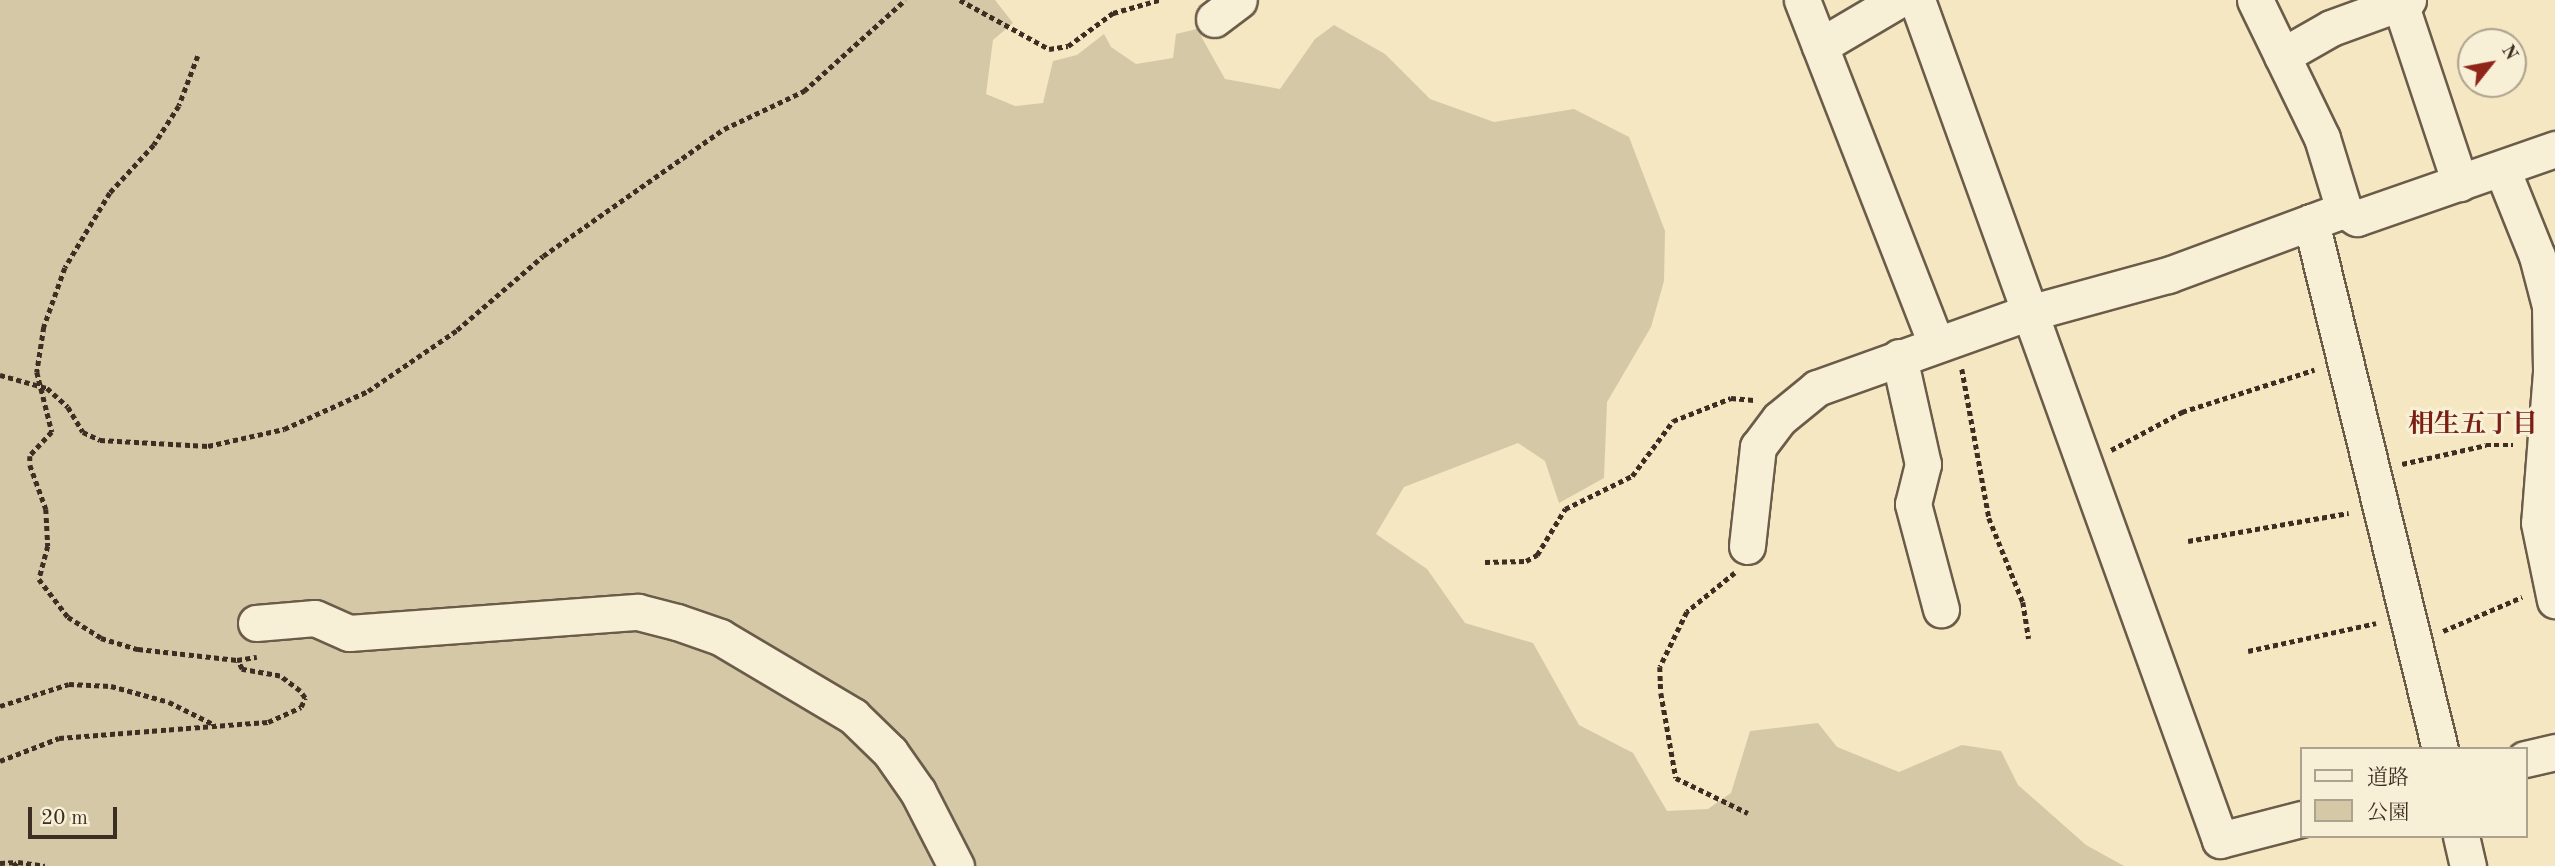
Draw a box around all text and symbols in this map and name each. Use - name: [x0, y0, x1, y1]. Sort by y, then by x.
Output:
- north arrow: [2457, 28, 2527, 98]
- text: N: [2497, 42, 2521, 64]
- district label: 相生五丁目: [2408, 410, 2538, 442]
- legend: [2300, 747, 2527, 838]
- text: 道路: [2367, 768, 2409, 789]
- scale bar: [32, 792, 121, 836]
- text: 公園: [2367, 803, 2409, 824]
- text: 20 m: [41, 808, 88, 829]

